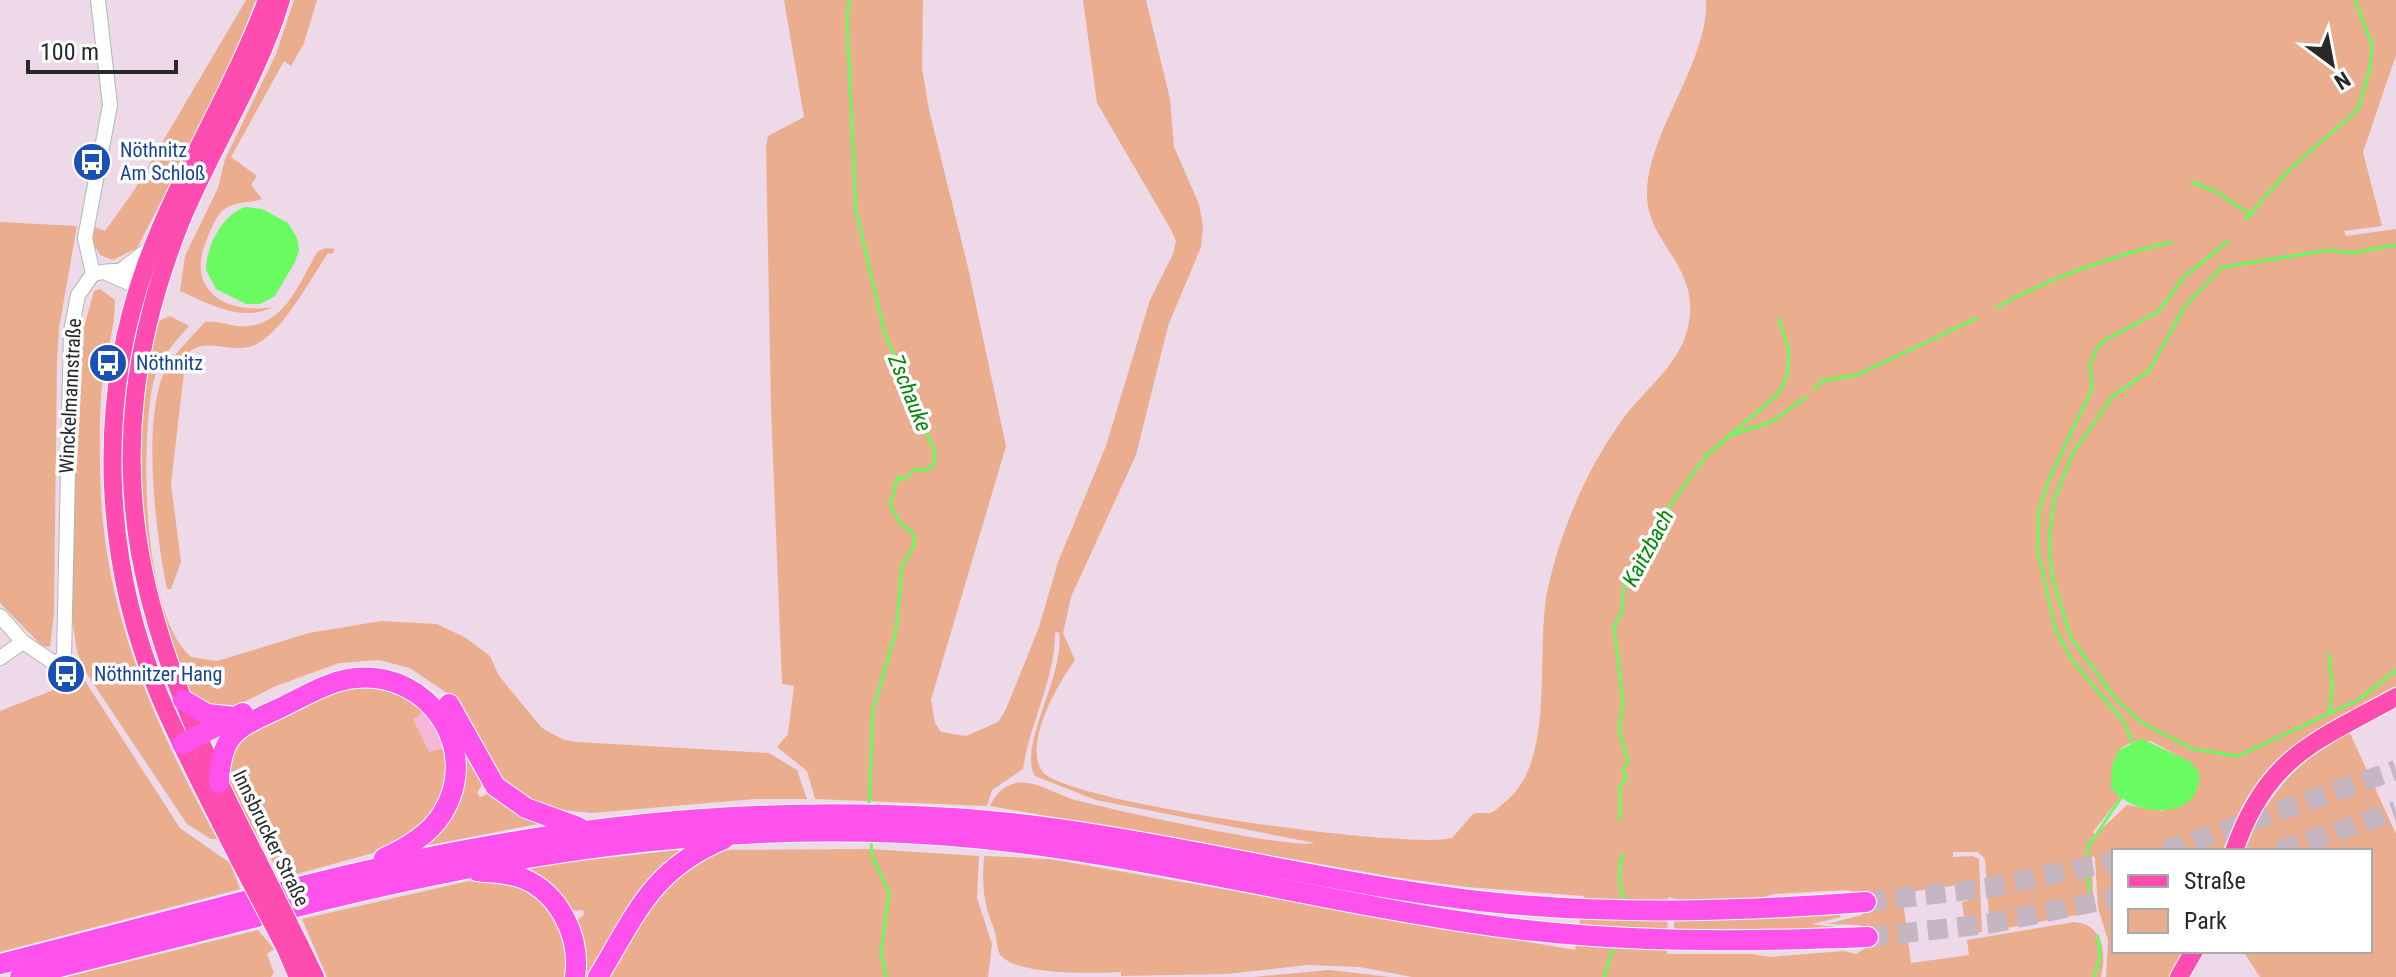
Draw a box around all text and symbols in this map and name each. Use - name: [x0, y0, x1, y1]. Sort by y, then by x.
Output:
- scale bar: [28, 24, 176, 74]
- north arrow: [2292, 24, 2372, 104]
- text: 100 m: [40, 38, 99, 66]
- text: N: [2330, 66, 2355, 95]
- place label: Nöthnitz Am Schloß: [120, 138, 206, 185]
- bus stop icon: Nöthnitz Am Schloß: [71, 141, 113, 183]
- street label: Winckelmannstraße: [54, 318, 86, 474]
- bus stop icon: Nöthnitz: [87, 342, 129, 384]
- water label: Zschauke: [883, 350, 937, 435]
- place label: Nöthnitz: [136, 351, 203, 375]
- water label: Kaitzbach: [1617, 505, 1679, 591]
- bus stop icon: Nöthnitzer Hang: [45, 653, 87, 695]
- place label: Nöthnitzer Hang: [94, 662, 222, 686]
- street label: Innsbrucker Straße: [228, 766, 314, 910]
- legend: [2112, 849, 2372, 953]
- text: Straße: [2184, 867, 2246, 895]
- text: Park: [2184, 907, 2227, 935]

